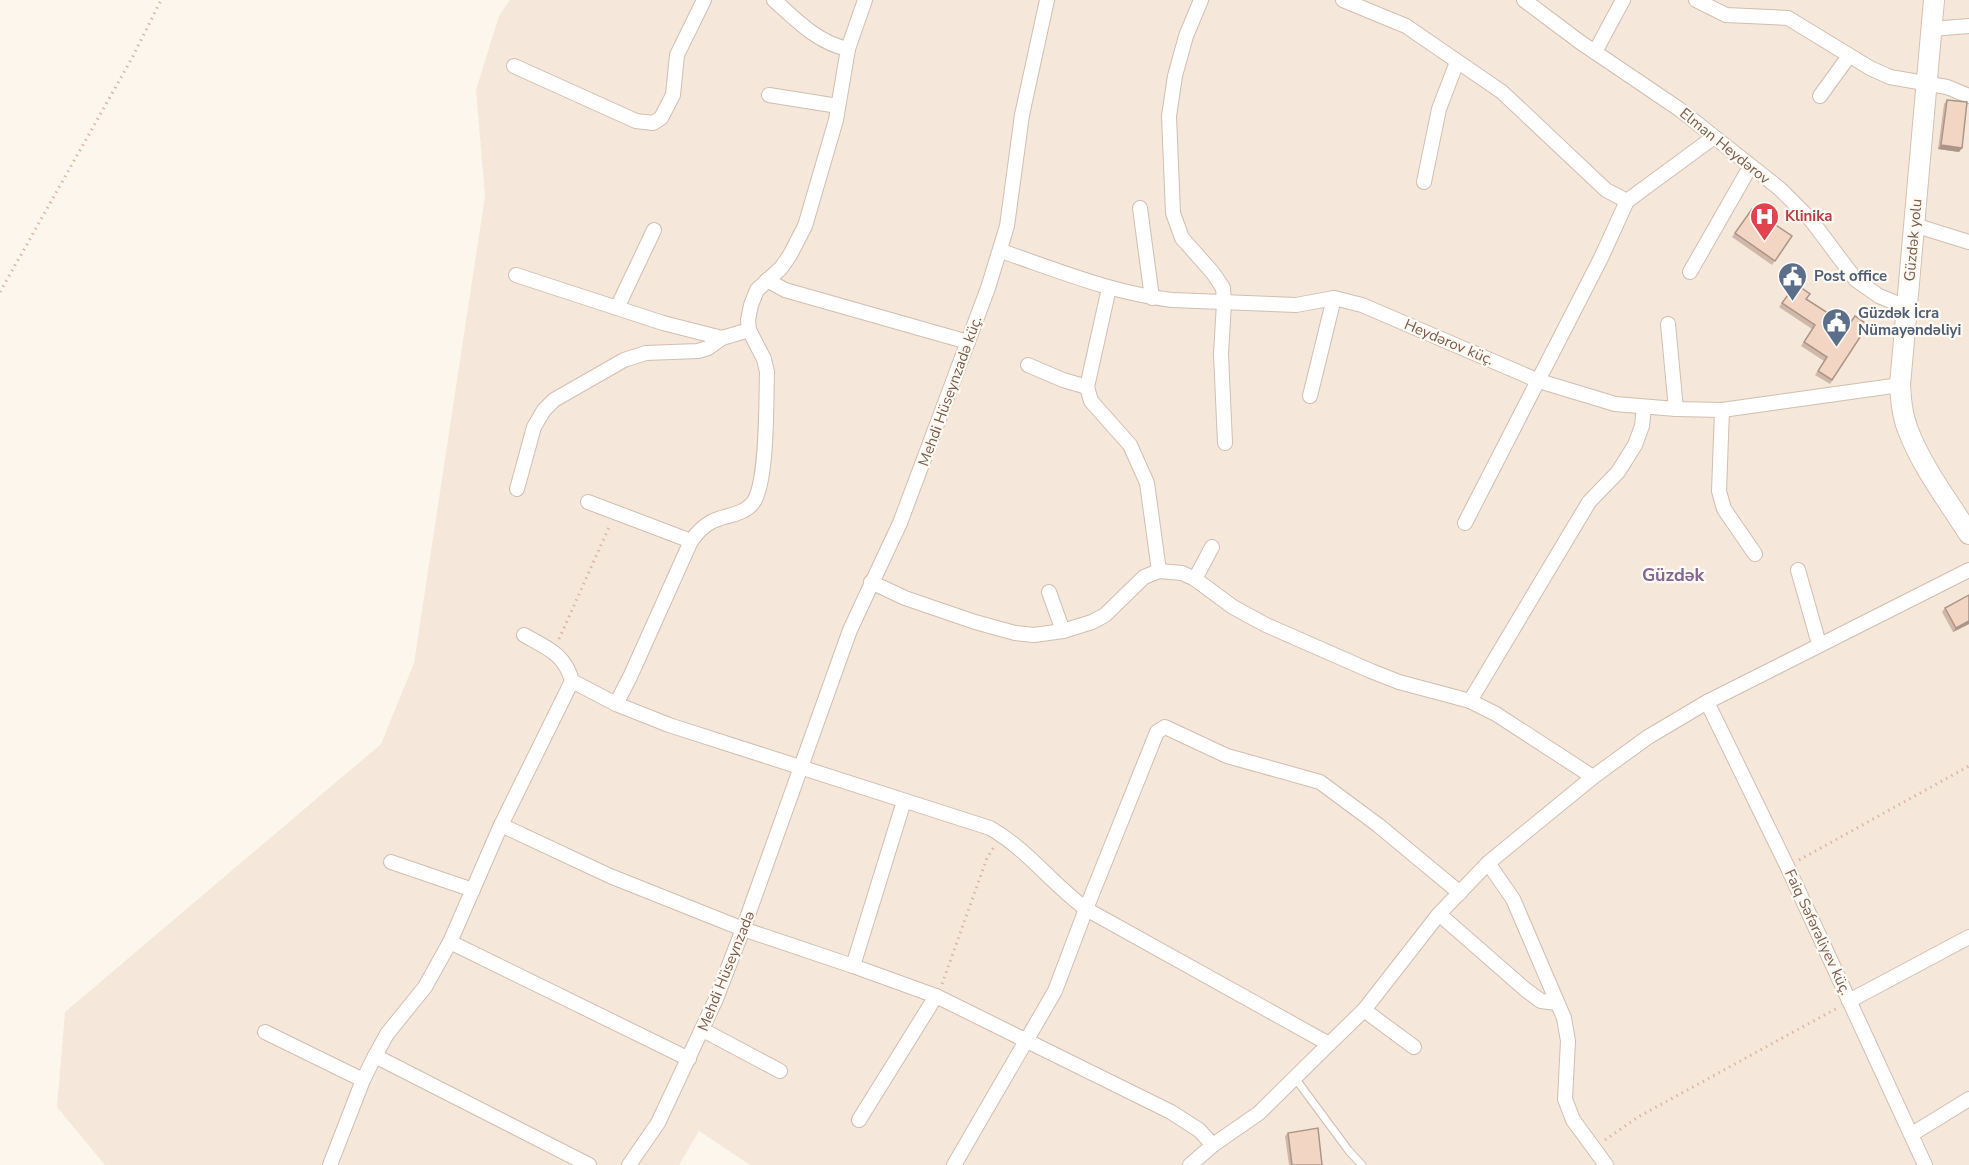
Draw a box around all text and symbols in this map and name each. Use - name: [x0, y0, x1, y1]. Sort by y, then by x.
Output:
- street label: Elman Heydərov: [1675, 103, 1775, 189]
- street label: Güzdək yolu: [1899, 198, 1927, 282]
- hospital icon: Klinika: [1748, 200, 1780, 242]
- place label: Klinika: [1785, 206, 1832, 226]
- public building icon: Post office: [1777, 260, 1809, 302]
- place label: Post office: [1814, 266, 1887, 286]
- place label: Güzdək İcra Nümayəndəliyi: [1858, 303, 1961, 340]
- public building icon: Güzdək İcra Nümayəndəliyi: [1821, 306, 1853, 348]
- street label: Mehdi Hüseynzadə küç.: [914, 313, 986, 469]
- street label: Heydərov küç.: [1401, 314, 1497, 370]
- district label: Güzdək: [1642, 563, 1704, 587]
- street label: Faiq Səfərəliyev küç.: [1780, 866, 1856, 998]
- street label: Mehdi Hüseynzadə: [693, 908, 759, 1034]

